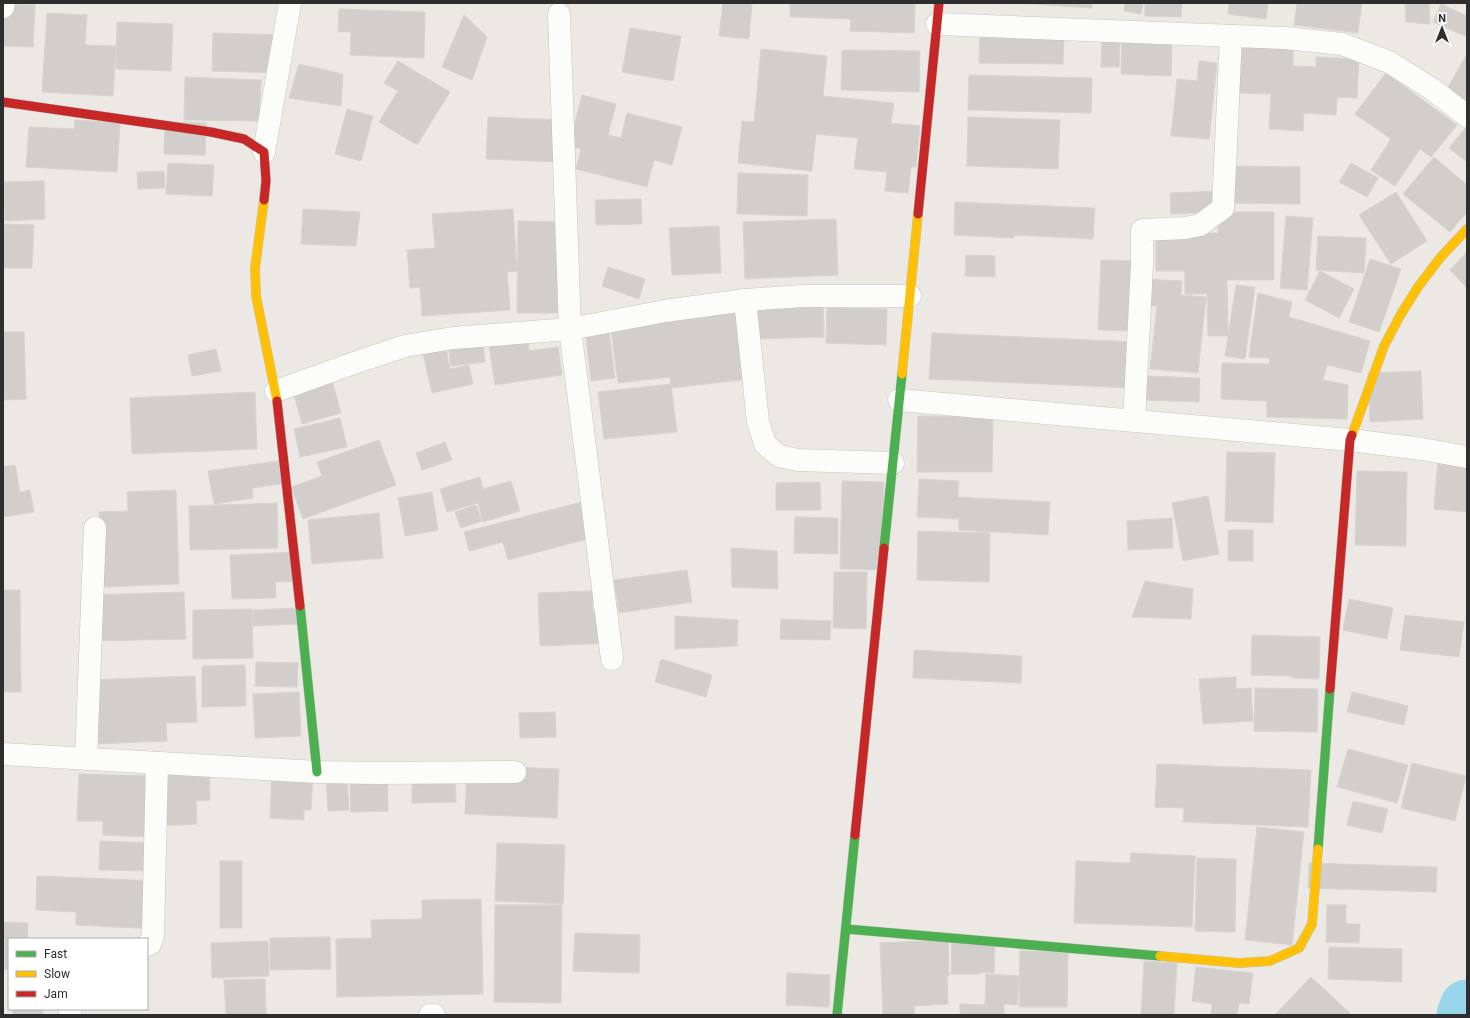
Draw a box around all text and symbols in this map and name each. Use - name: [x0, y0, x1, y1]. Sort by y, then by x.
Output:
- north arrow: [1422, 8, 1462, 48]
- text: N: [1438, 12, 1446, 25]
- legend: [8, 938, 148, 1010]
- text: Fast: [44, 947, 67, 961]
- text: Slow: [44, 967, 70, 981]
- text: Jam: [44, 987, 68, 1001]

